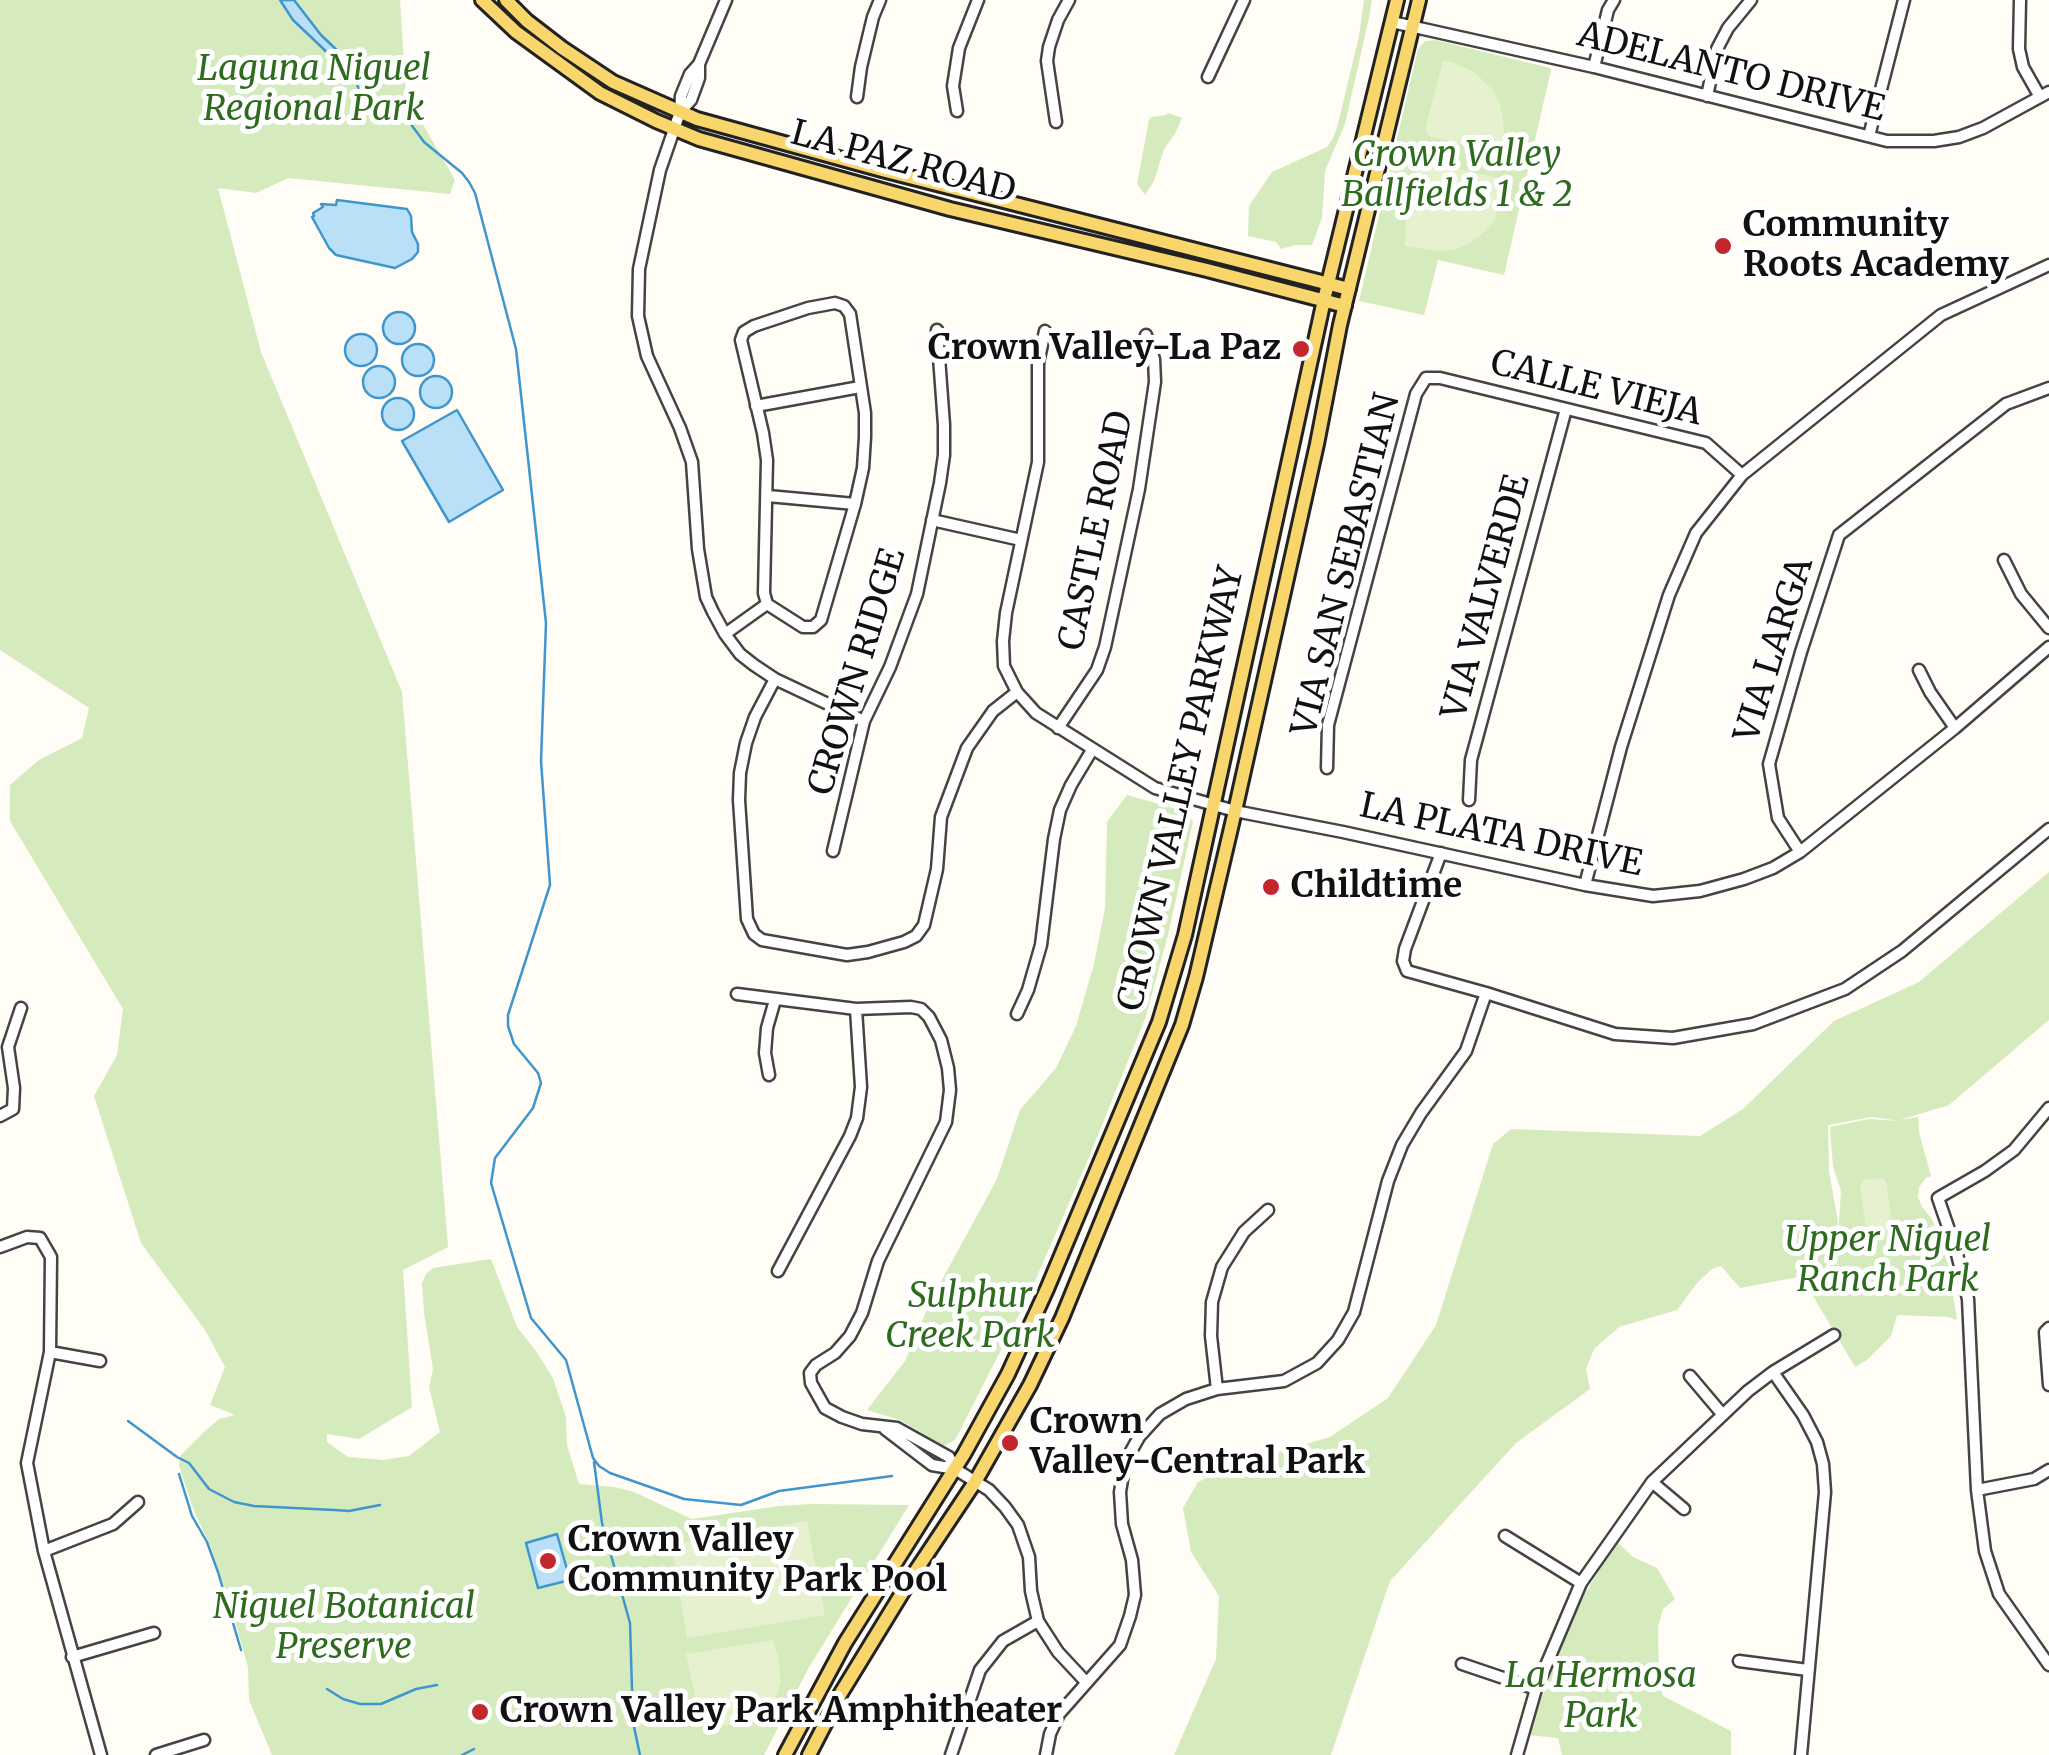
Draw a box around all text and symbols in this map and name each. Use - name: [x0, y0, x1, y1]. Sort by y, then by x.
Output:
- street label: ADELANTO DRIVE: [1573, 14, 1889, 132]
- park label: Laguna Niguel Regional Park: [197, 49, 431, 131]
- street label: LA PAZ ROAD: [786, 113, 1020, 213]
- park label: Crown Valley Ballfields 1 & 2: [1341, 135, 1573, 217]
- place label: Community Roots Academy: [1743, 205, 2009, 287]
- marker: Community Roots Academy: [1712, 235, 1734, 257]
- place label: Crown Valley-La Paz: [928, 328, 1281, 370]
- marker: Crown Valley-La Paz: [1290, 338, 1312, 360]
- street label: CALLE VIEJA: [1486, 342, 1706, 436]
- street label: VIA SAN SEBASTIAN: [1284, 390, 1410, 740]
- street label: CASTLE ROAD: [1051, 408, 1143, 654]
- street label: VIA VALVERDE: [1434, 470, 1540, 724]
- street label: CROWN RIDGE: [801, 544, 915, 800]
- street label: VIA LARGA: [1727, 553, 1823, 747]
- street label: CROWN VALLEY PARKWAY: [1110, 563, 1254, 1015]
- street label: LA PLATA DRIVE: [1356, 786, 1646, 886]
- place label: Childtime: [1291, 866, 1462, 908]
- marker: Childtime: [1260, 876, 1282, 898]
- park label: Upper Niguel Ranch Park: [1785, 1220, 1991, 1302]
- park label: Sulphur Creek Park: [885, 1276, 1055, 1358]
- place label: Crown Valley-Central Park: [1030, 1402, 1365, 1484]
- marker: Crown Valley-Central Park: [999, 1432, 1021, 1454]
- place label: Crown Valley Community Park Pool: [568, 1520, 947, 1602]
- marker: Crown Valley Community Park Pool: [537, 1550, 559, 1572]
- park label: Niguel Botanical Preserve: [213, 1587, 475, 1669]
- park label: La Hermosa Park: [1505, 1656, 1697, 1738]
- place label: Crown Valley Park Amphitheater: [500, 1691, 1062, 1733]
- marker: Crown Valley Park Amphitheater: [469, 1701, 491, 1723]

